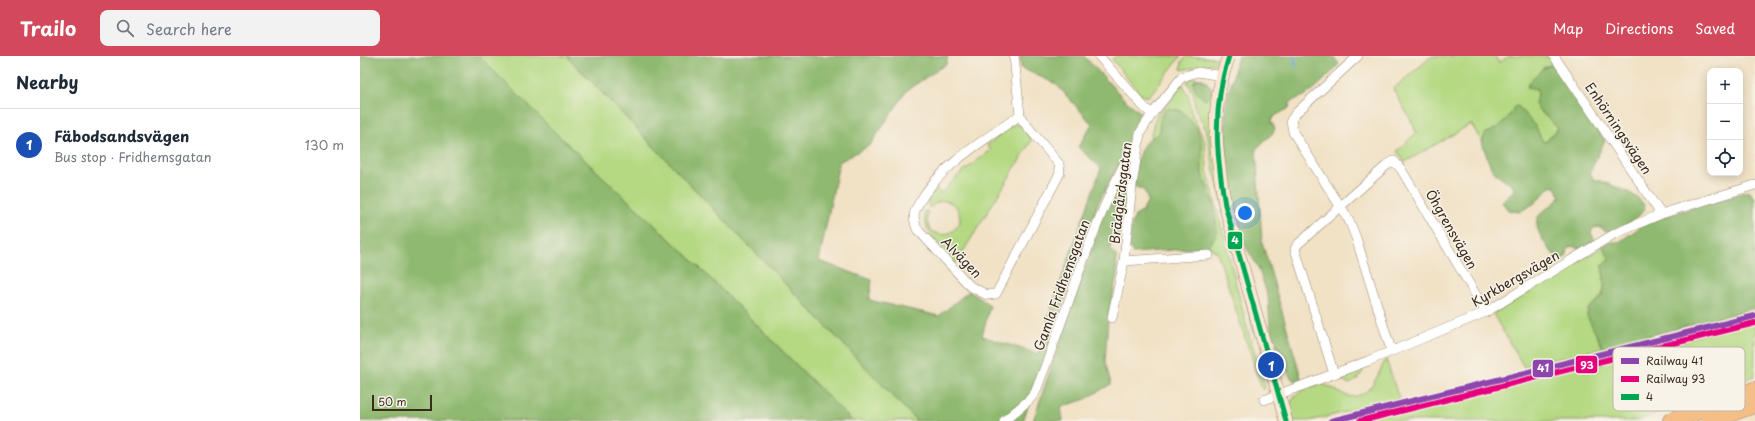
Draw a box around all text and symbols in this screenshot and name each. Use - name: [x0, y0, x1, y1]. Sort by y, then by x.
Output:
- search box: [100, 10, 380, 46]
- text: Trailo: [20, 14, 76, 42]
- icon: search: [114, 17, 136, 39]
- text: Search here: [146, 17, 232, 40]
- text: Map: [1553, 18, 1583, 39]
- text: Directions: [1605, 18, 1673, 39]
- text: Saved: [1695, 18, 1735, 39]
- map controls: [1707, 68, 1743, 176]
- button: +: [1707, 68, 1743, 104]
- text: Nearby: [16, 69, 78, 95]
- street label: Enhörningsvägen: [1581, 78, 1657, 178]
- button: −: [1707, 104, 1743, 140]
- text: Fäbodsandsvägen: [54, 124, 189, 147]
- text: 1: [26, 135, 32, 154]
- text: 130 m: [305, 135, 344, 154]
- button: locate: [1707, 140, 1743, 176]
- street label: Brädgårdsgatan: [1104, 141, 1136, 245]
- text: Bus stop · Fridhemsgatan: [54, 147, 212, 166]
- street label: Öhgrensvägen: [1421, 186, 1483, 272]
- your location: [1235, 203, 1255, 223]
- street label: Gamla Fridhemsgatan: [1028, 217, 1094, 353]
- line badge: 4: [1227, 231, 1243, 250]
- text: 4: [1231, 231, 1239, 248]
- street label: Alvägen: [937, 232, 987, 282]
- street label: Kyrkbergsvägen: [1467, 245, 1563, 311]
- legend: [1613, 347, 1745, 411]
- pin: 1: [1258, 350, 1284, 380]
- text: Railway 41: [1646, 352, 1703, 369]
- line badge: 93: [1575, 355, 1598, 374]
- text: 93: [1580, 356, 1594, 373]
- line badge: 41: [1532, 359, 1554, 378]
- text: 41: [1537, 359, 1549, 376]
- text: Railway 93: [1646, 370, 1705, 387]
- text: 4: [1646, 388, 1653, 405]
- scale bar: [372, 393, 432, 412]
- text: 50 m: [378, 393, 407, 410]

